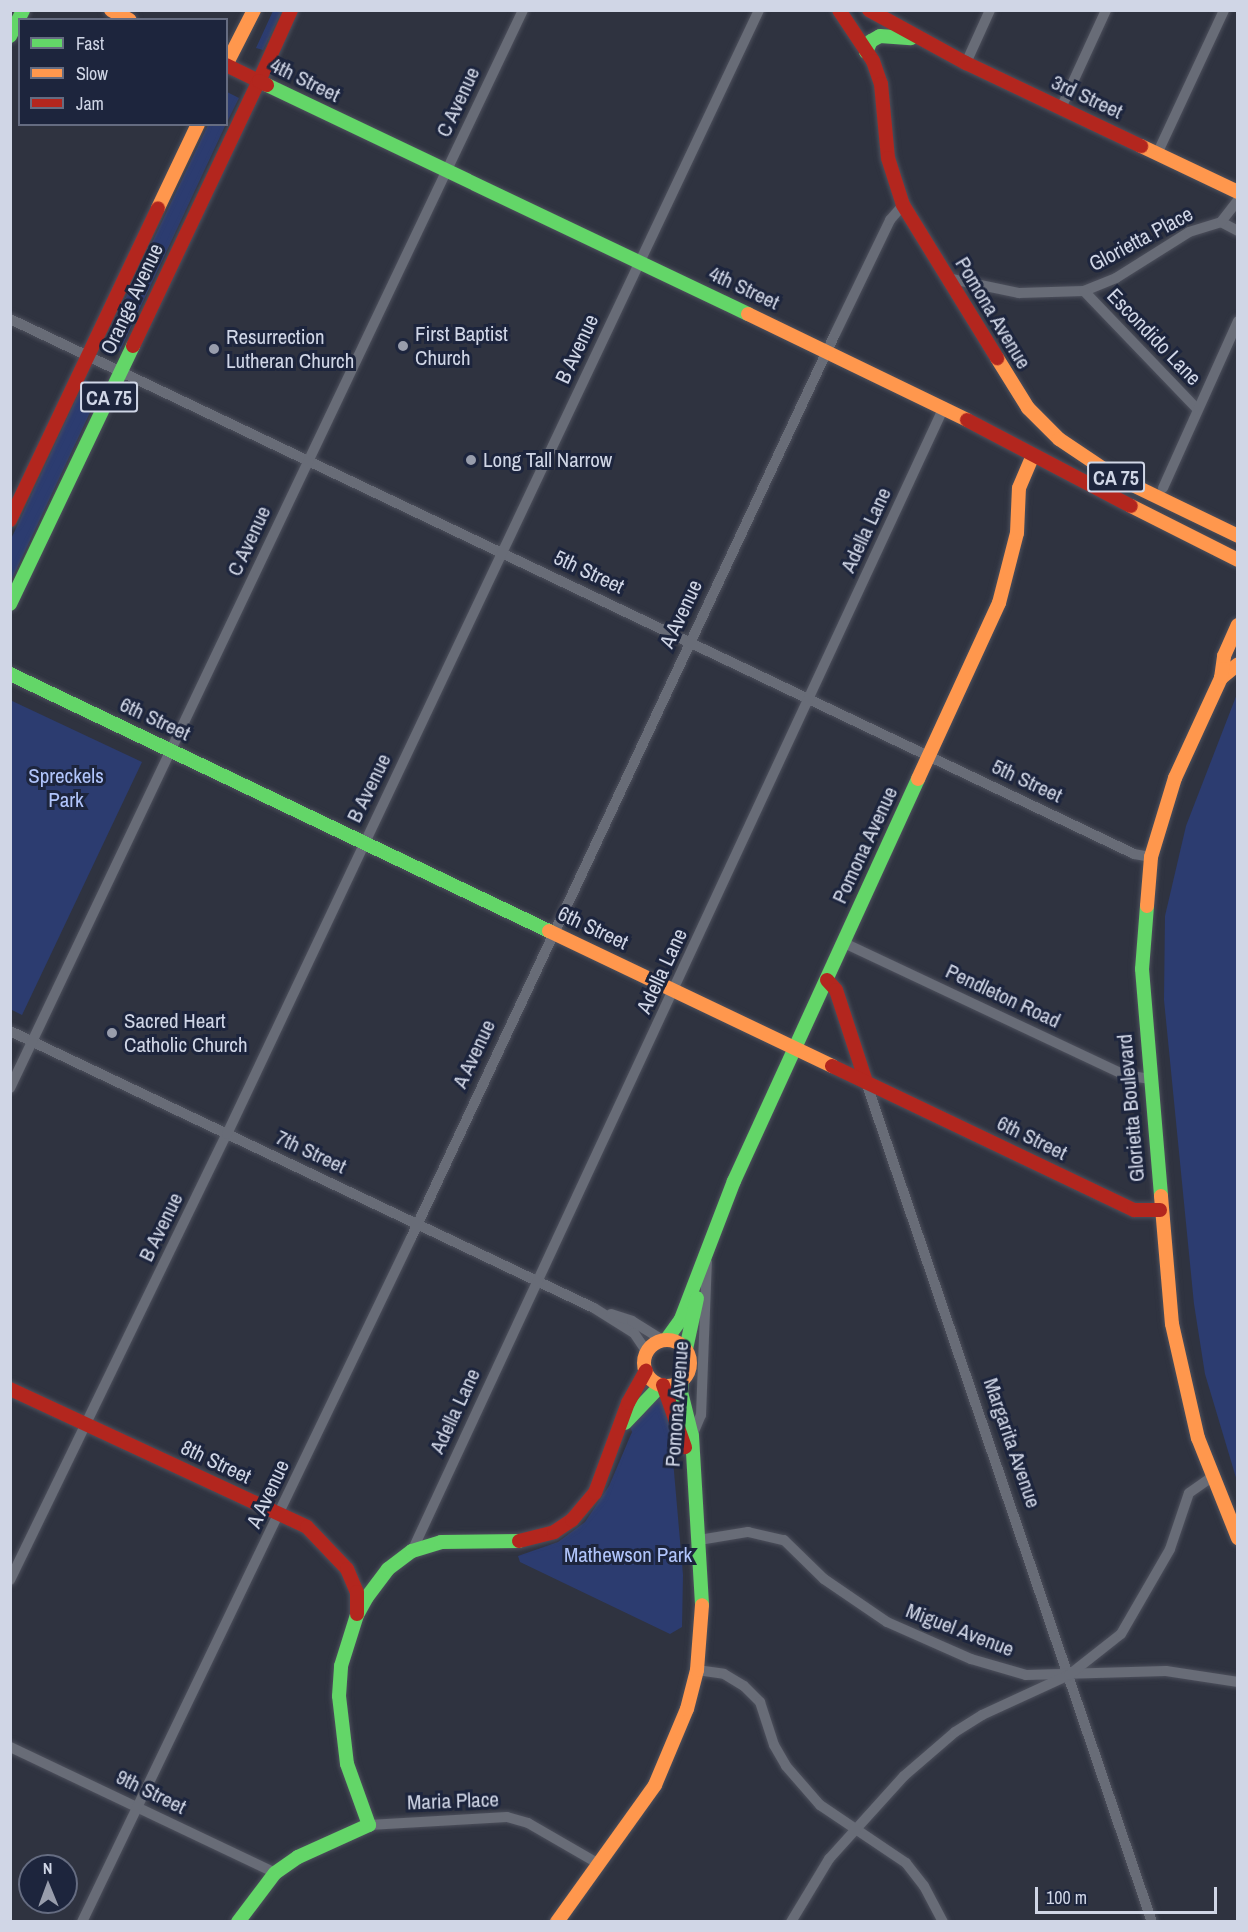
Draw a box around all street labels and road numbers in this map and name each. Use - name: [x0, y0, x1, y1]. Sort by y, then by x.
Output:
- street label: 4th Street: [266, 52, 344, 108]
- street label: C Avenue: [431, 63, 485, 141]
- street label: 3rd Street: [1047, 70, 1127, 124]
- street label: Glorietta Place: [1085, 201, 1197, 277]
- street label: Orange Avenue: [95, 239, 169, 359]
- street label: Pomona Avenue: [949, 252, 1037, 374]
- street label: 4th Street: [705, 261, 783, 315]
- street label: Escondido Lane: [1102, 283, 1206, 391]
- street label: B Avenue: [550, 310, 604, 388]
- road number: CA 75: [79, 380, 139, 414]
- road number: CA 75: [1086, 460, 1146, 494]
- street label: Adella Lane: [835, 483, 897, 577]
- street label: C Avenue: [222, 502, 276, 580]
- street label: 5th Street: [550, 545, 628, 599]
- street label: A Avenue: [654, 575, 708, 653]
- street label: 6th Street: [116, 692, 194, 746]
- street label: B Avenue: [341, 749, 397, 827]
- street label: 5th Street: [988, 754, 1066, 808]
- street label: Pomona Avenue: [827, 782, 903, 908]
- street label: 6th Street: [554, 901, 632, 955]
- street label: Adella Lane: [631, 924, 693, 1018]
- street label: Pendleton Road: [942, 958, 1064, 1034]
- street label: A Avenue: [447, 1015, 501, 1093]
- street label: Glorietta Boulevard: [1112, 1033, 1150, 1183]
- street label: 6th Street: [993, 1110, 1071, 1166]
- street label: 7th Street: [272, 1125, 350, 1179]
- street label: B Avenue: [133, 1188, 189, 1266]
- street label: Pomona Avenue: [660, 1340, 694, 1468]
- street label: Adella Lane: [424, 1364, 486, 1458]
- street label: Margarita Avenue: [978, 1374, 1046, 1512]
- street label: 8th Street: [177, 1435, 255, 1489]
- street label: A Avenue: [241, 1455, 295, 1533]
- street label: Miguel Avenue: [902, 1598, 1018, 1662]
- street label: 9th Street: [112, 1764, 190, 1820]
- street label: Maria Place: [407, 1787, 499, 1815]

